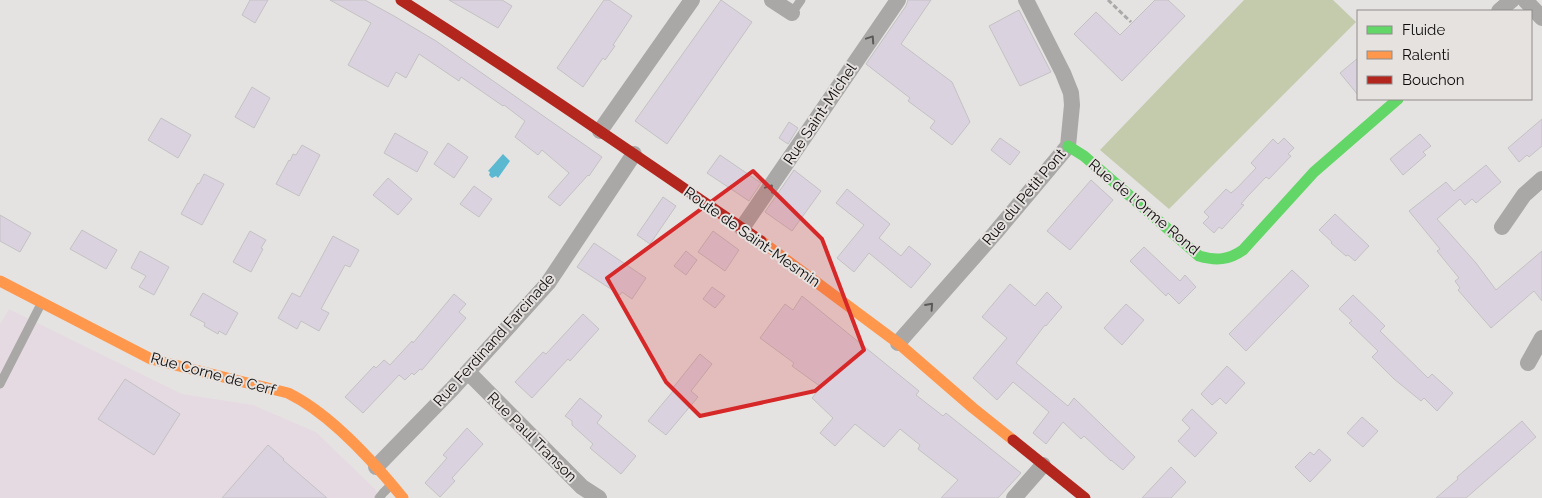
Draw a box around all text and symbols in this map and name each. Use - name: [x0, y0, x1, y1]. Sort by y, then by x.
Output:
- legend: [1357, 10, 1532, 100]
- text: Fluide: [1402, 21, 1445, 39]
- one-way arrow: [865, 35, 875, 44]
- text: Ralenti: [1402, 46, 1450, 64]
- street label: Rue Saint-Michel: [780, 59, 861, 168]
- text: Bouchon: [1402, 71, 1464, 89]
- street label: Rue du Petit Pont: [978, 145, 1070, 249]
- street label: Rue de l'Orme Rond: [1085, 155, 1203, 259]
- street label: Route de Saint-Mesmin: [680, 183, 824, 291]
- one-way arrow: [764, 184, 773, 194]
- street label: Rue Ferdinand Farcinade: [430, 270, 559, 410]
- one-way arrow: [924, 303, 933, 312]
- street label: Rue Corne de Cerf: [149, 349, 278, 400]
- street label: Rue Paul Transon: [483, 388, 581, 486]

